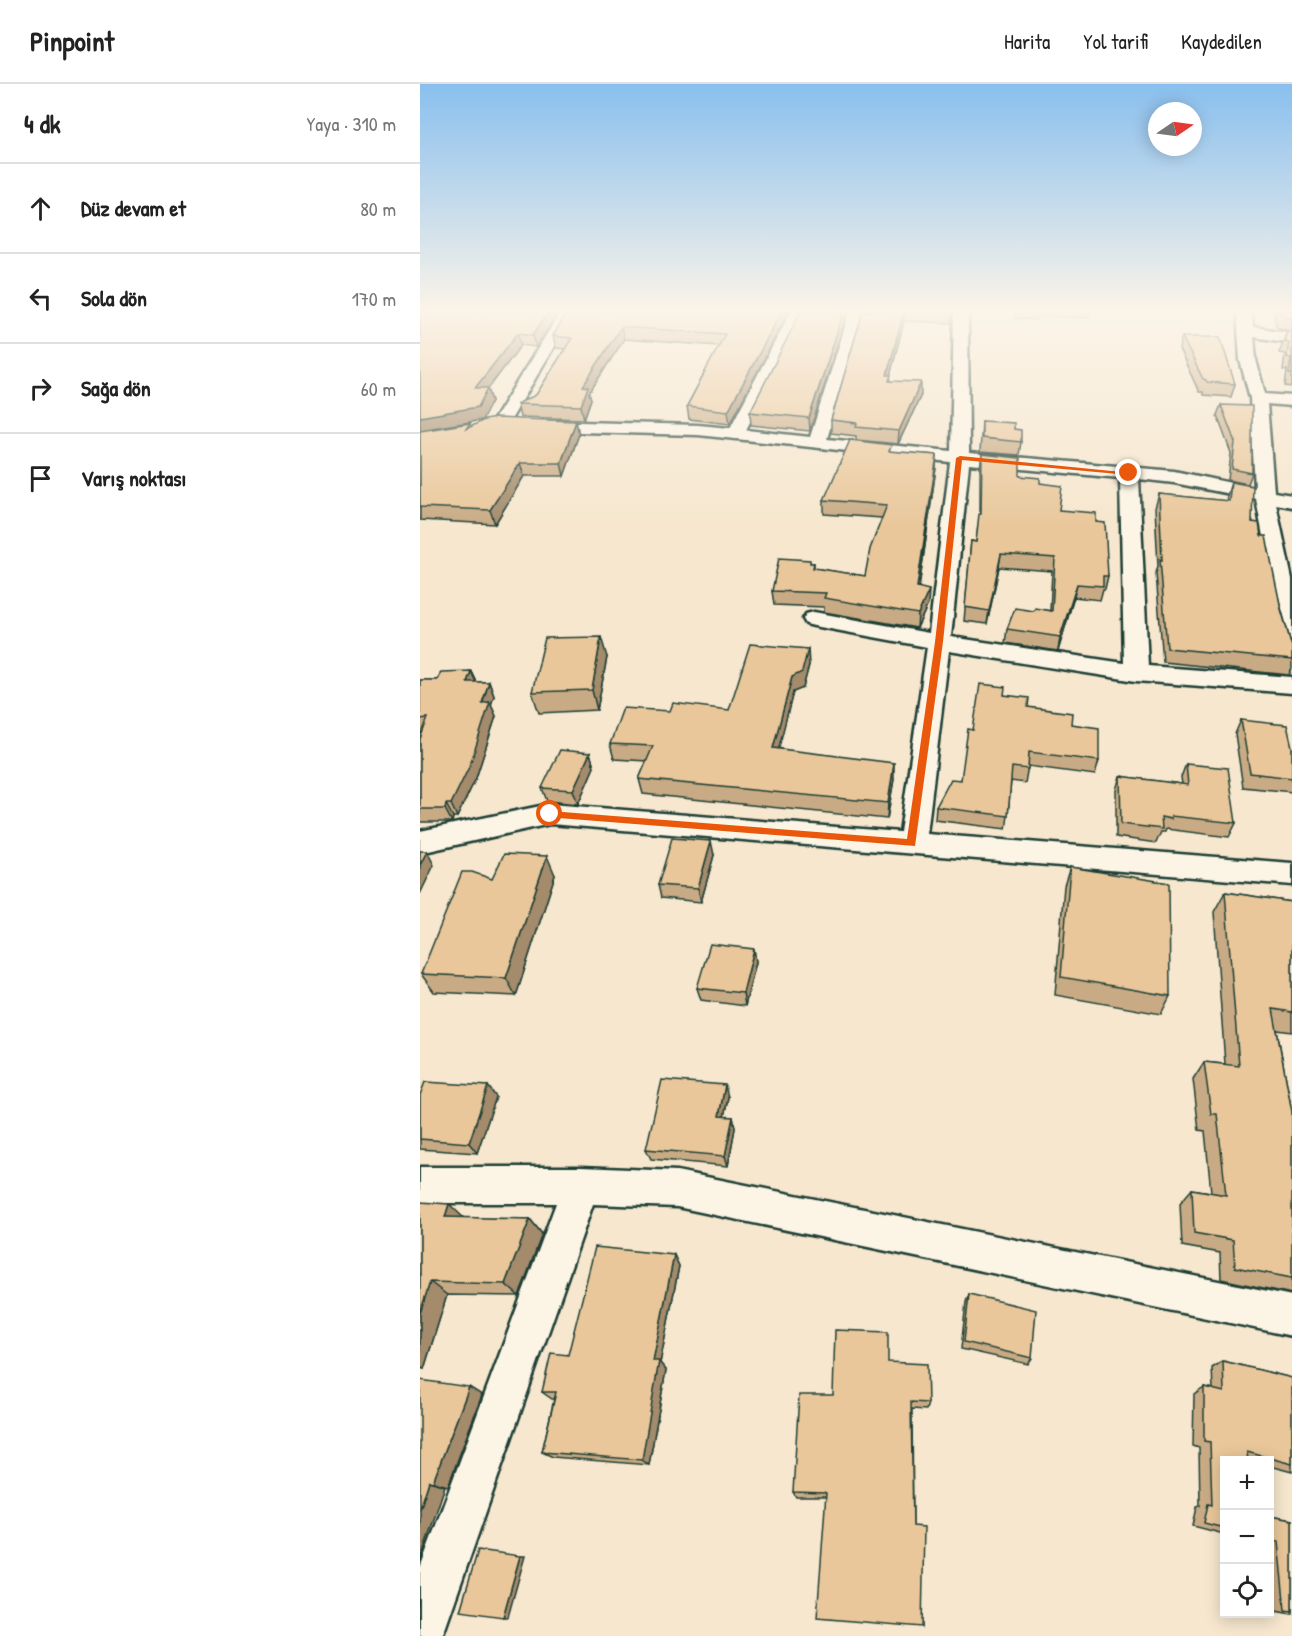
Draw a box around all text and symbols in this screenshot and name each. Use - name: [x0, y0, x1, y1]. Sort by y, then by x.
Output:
- text: Pinpoint: [30, 22, 114, 60]
- text: Harita: [1004, 27, 1050, 56]
- text: Yol tarifi: [1083, 27, 1148, 56]
- text: Kaydedilen: [1181, 27, 1262, 56]
- north arrow: [1148, 102, 1202, 156]
- text: 4 dk: [24, 106, 61, 141]
- text: Yaya · 310 m: [306, 110, 396, 137]
- icon: ahead: [24, 192, 57, 225]
- text: Düz devam et: [81, 193, 186, 223]
- text: 80 m: [360, 195, 396, 222]
- icon: left: [24, 282, 57, 315]
- text: Sola dön: [81, 283, 147, 313]
- text: 170 m: [352, 285, 396, 312]
- icon: right: [24, 372, 57, 405]
- text: Sağa dön: [81, 373, 151, 403]
- text: 60 m: [361, 375, 396, 402]
- route end: [1115, 459, 1141, 485]
- icon: arrive: [24, 462, 57, 495]
- text: Varış noktası: [81, 463, 186, 493]
- route start: [536, 800, 562, 826]
- map controls: [1220, 1456, 1274, 1618]
- button: +: [1220, 1456, 1274, 1510]
- button: −: [1220, 1510, 1274, 1564]
- button: locate: [1220, 1564, 1274, 1618]

